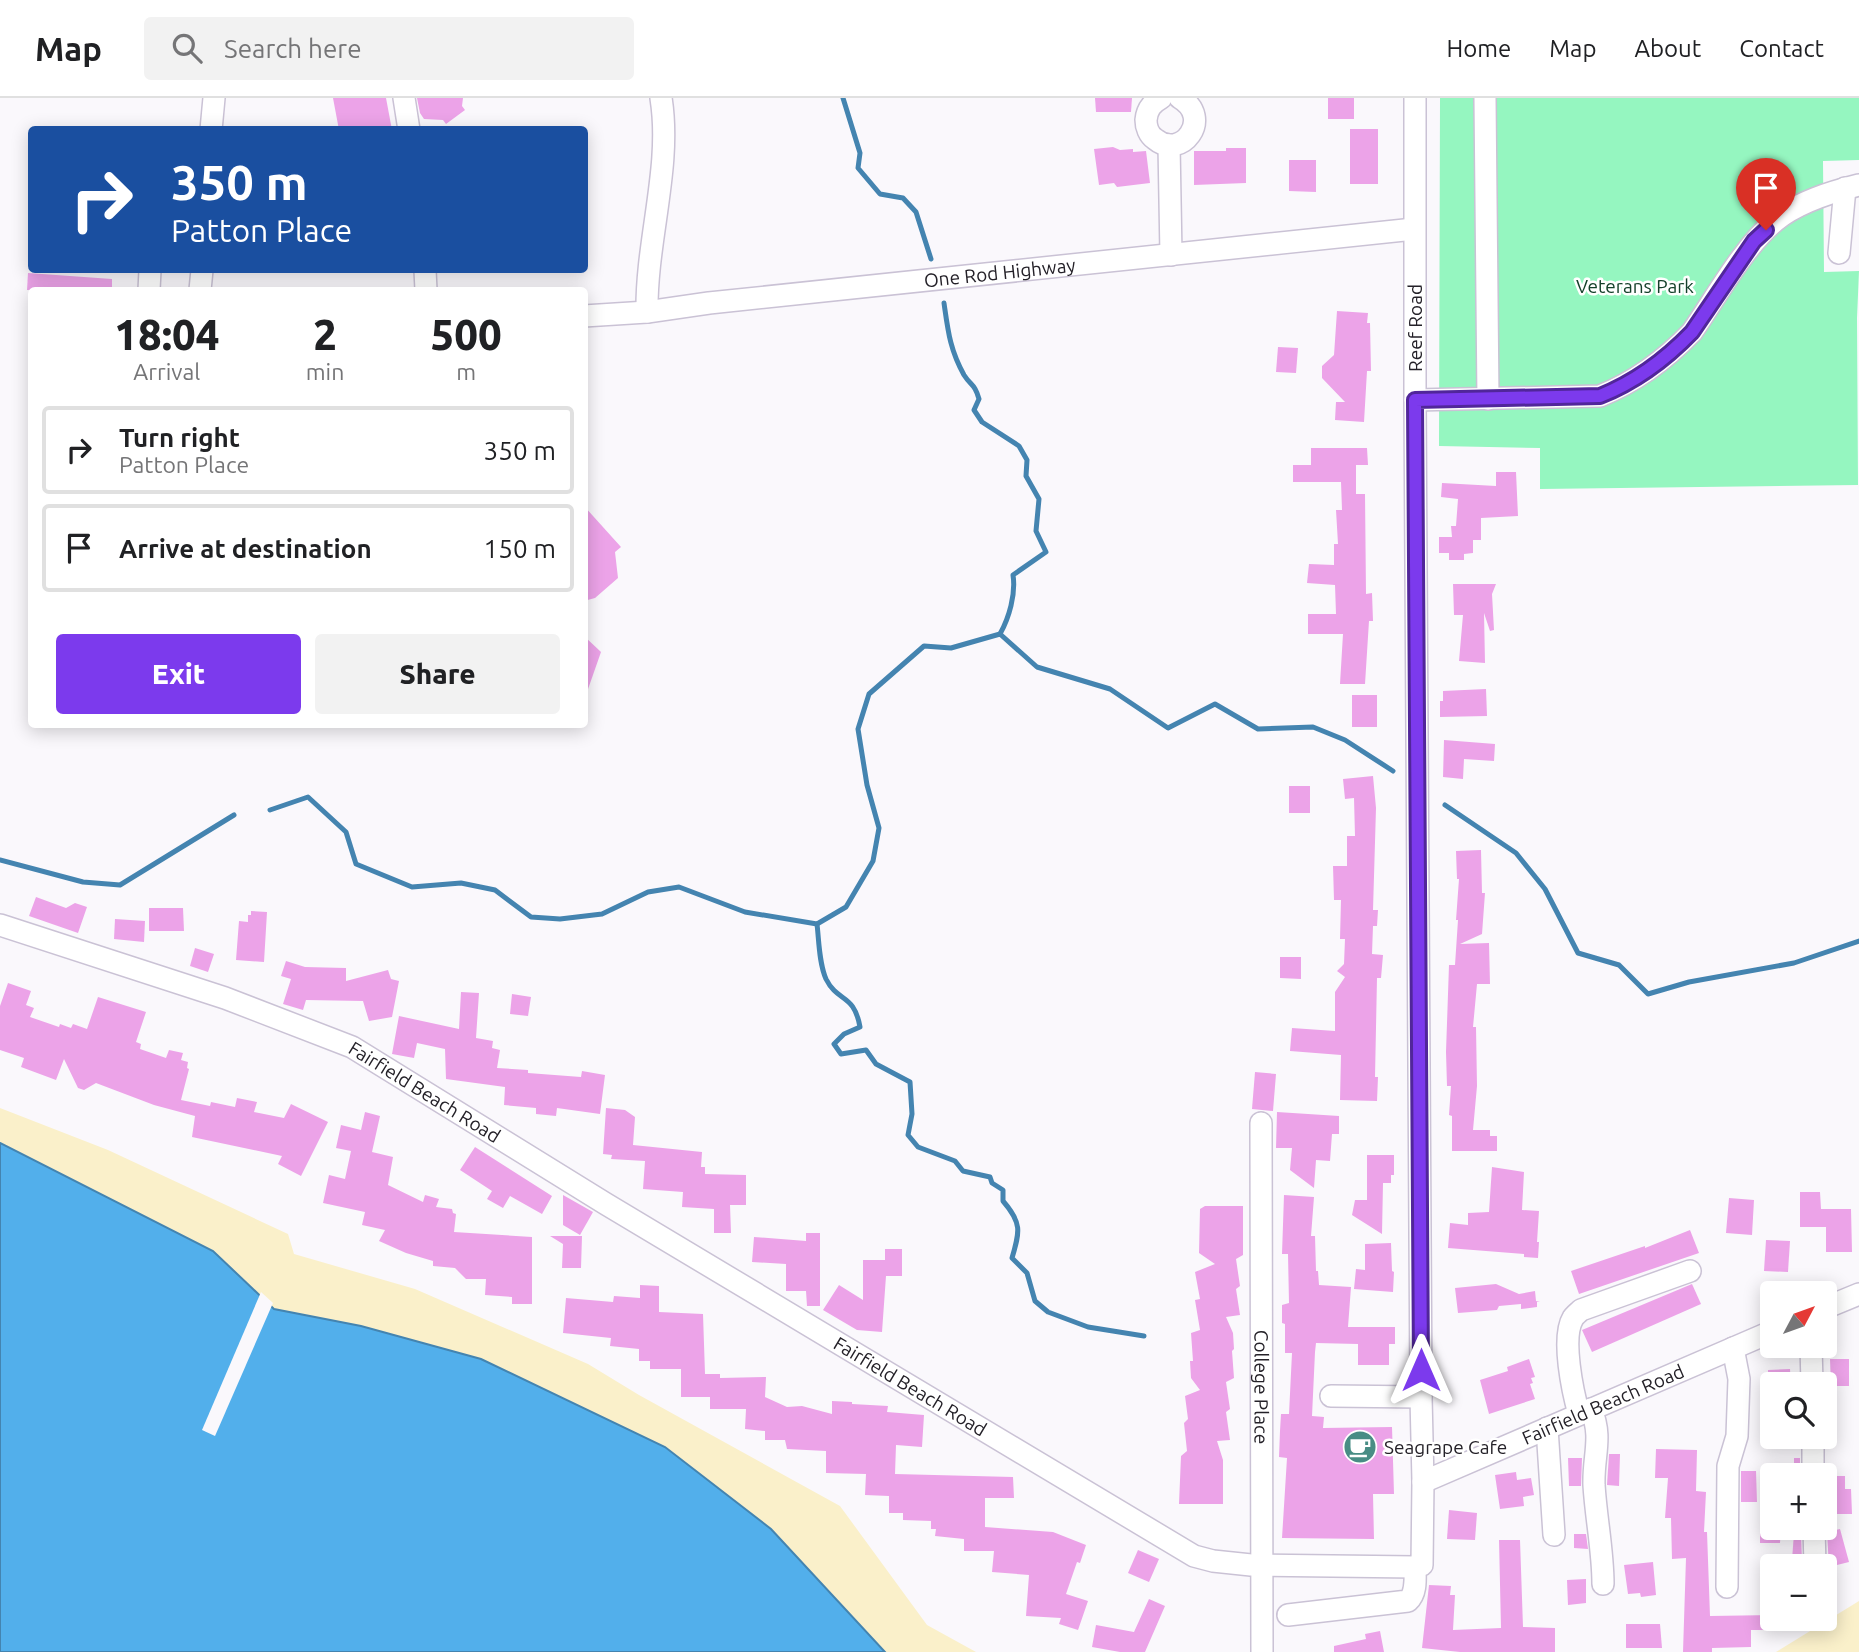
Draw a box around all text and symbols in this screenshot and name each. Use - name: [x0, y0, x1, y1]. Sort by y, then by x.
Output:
- search box: [144, 17, 634, 80]
- icon: search: [168, 29, 206, 67]
- text: Map: [35, 30, 102, 67]
- text: Search here: [224, 34, 362, 63]
- text: Home: [1446, 35, 1511, 62]
- text: Map: [1549, 35, 1596, 62]
- text: About: [1634, 35, 1701, 62]
- text: Contact: [1739, 35, 1824, 62]
- icon: right: [56, 154, 147, 245]
- text: 350 m: [171, 154, 308, 209]
- pin: [1736, 158, 1796, 230]
- icon: arrive: [1747, 169, 1785, 207]
- text: Patton Place: [171, 212, 352, 248]
- street label: One Rod Highway: [923, 254, 1076, 291]
- park label: Veterans Park: [1576, 275, 1694, 297]
- street label: Reef Road: [1404, 284, 1426, 372]
- text: 18:04: [114, 311, 219, 358]
- text: 2: [313, 311, 337, 358]
- text: 500: [431, 311, 502, 358]
- text: Arrival: [133, 359, 200, 384]
- text: min: [306, 359, 344, 384]
- text: m: [456, 359, 476, 384]
- text: Turn right: [119, 423, 240, 452]
- icon: right: [60, 431, 98, 469]
- text: 350 m: [484, 436, 556, 465]
- text: Patton Place: [119, 452, 249, 477]
- icon: arrive: [60, 529, 98, 567]
- text: Arrive at destination: [119, 534, 372, 563]
- text: 150 m: [484, 534, 556, 563]
- button: Exit: [56, 634, 301, 714]
- button: Share: [315, 634, 560, 714]
- street label: Fairfield Beach Road: [345, 1037, 504, 1147]
- north arrow: [1760, 1281, 1838, 1358]
- map controls: [1760, 1281, 1837, 1631]
- street label: College Place: [1250, 1330, 1273, 1444]
- street label: Fairfield Beach Road: [830, 1332, 991, 1440]
- position arrow: [1384, 1333, 1458, 1407]
- street label: Fairfield Beach Road: [1519, 1360, 1687, 1449]
- button: search: [1760, 1372, 1837, 1449]
- cafe icon: Seagrape Cafe: [1341, 1428, 1379, 1466]
- place label: Seagrape Cafe: [1384, 1436, 1507, 1458]
- button: +: [1760, 1463, 1837, 1540]
- button: −: [1760, 1554, 1837, 1631]

